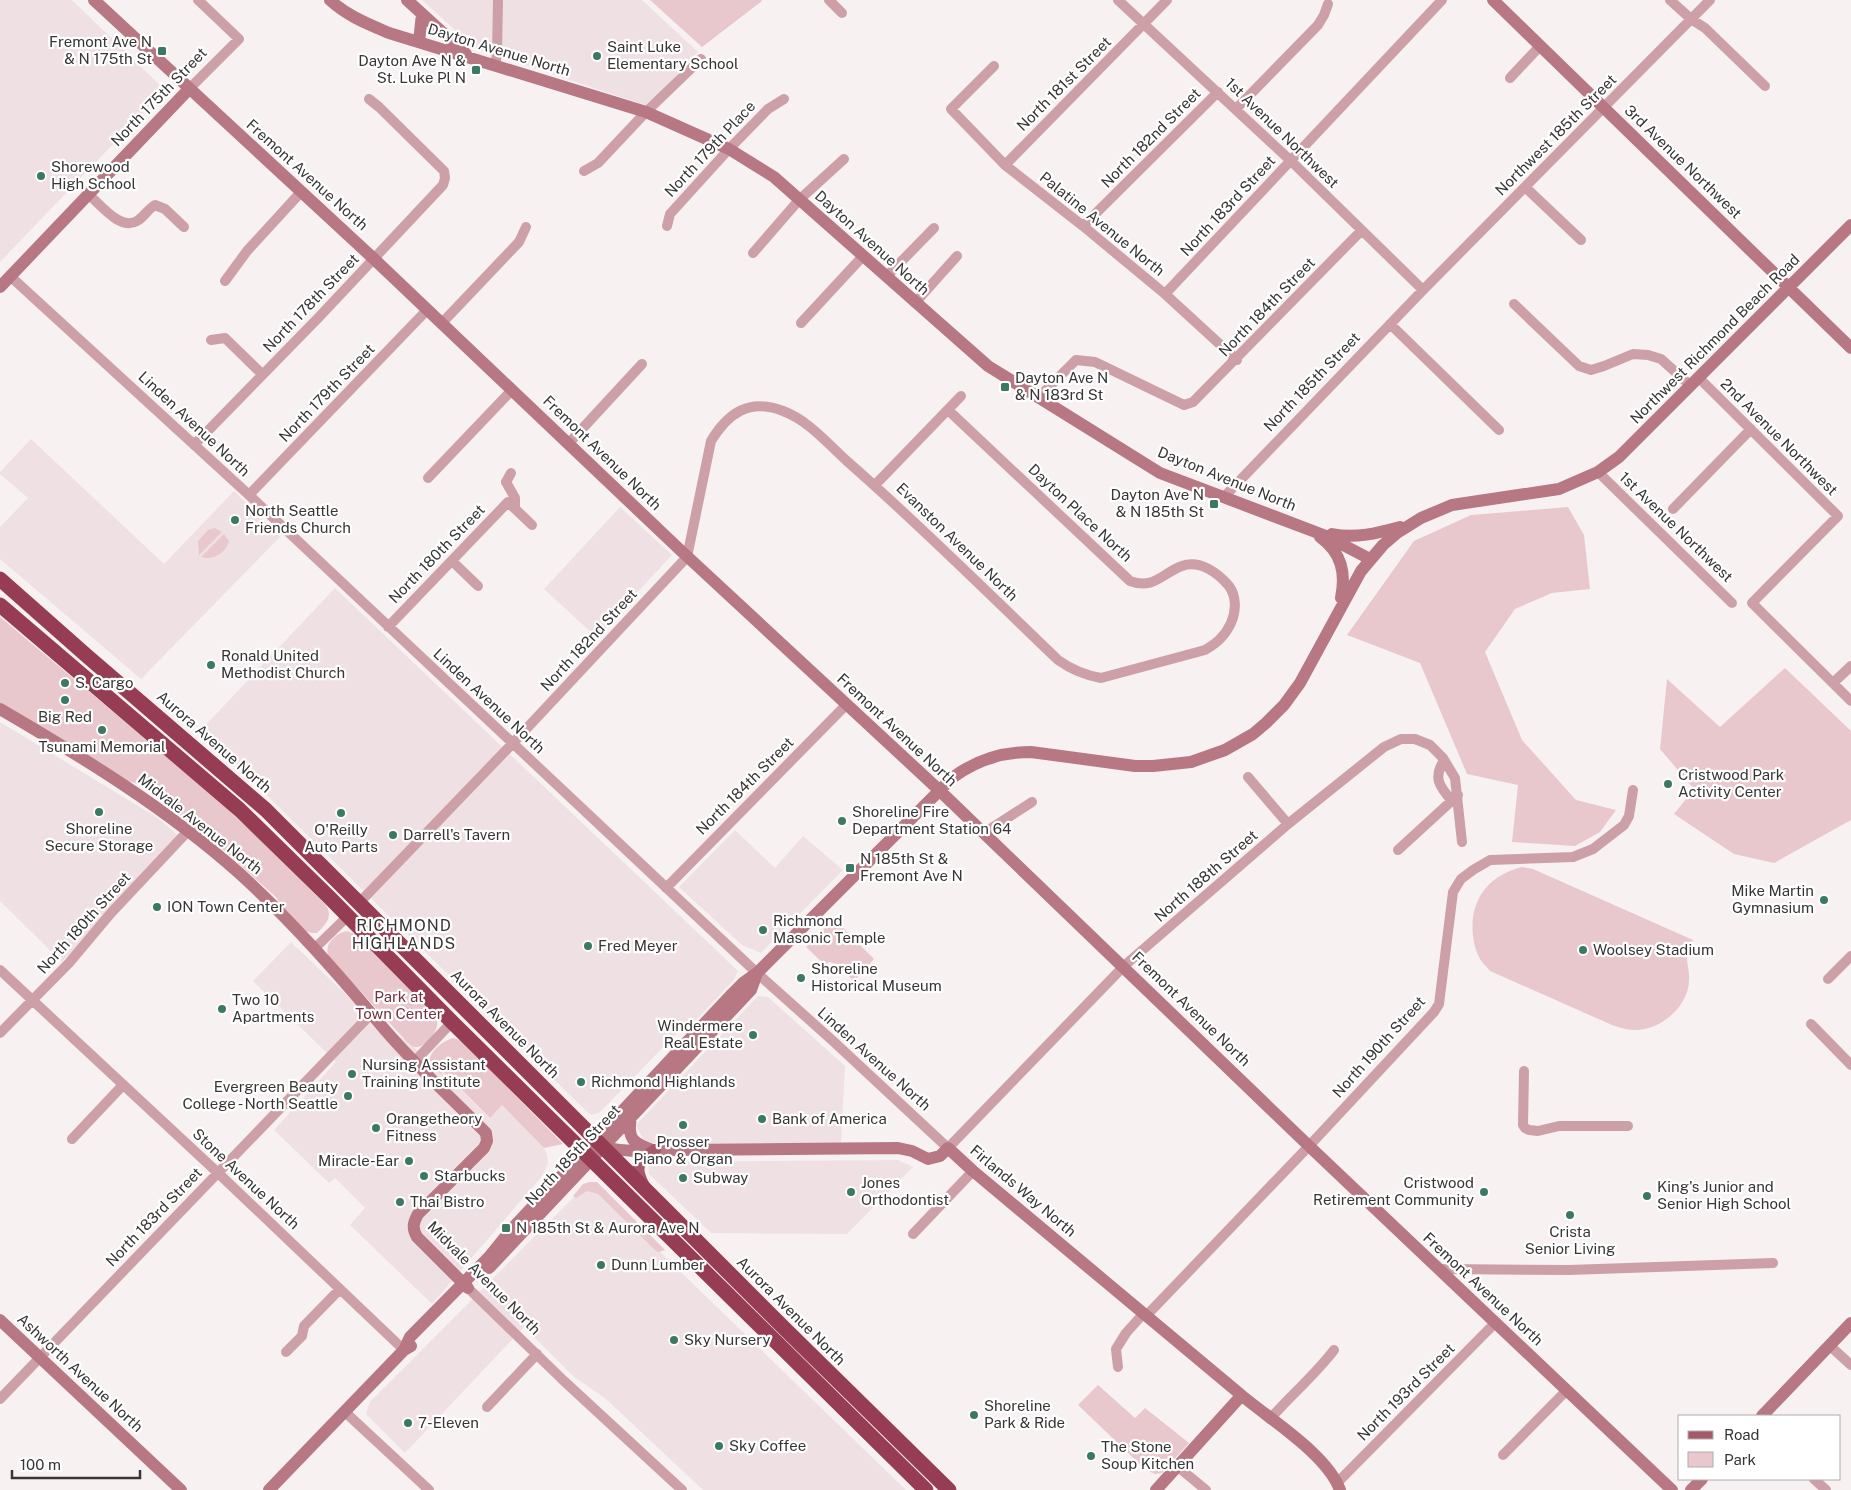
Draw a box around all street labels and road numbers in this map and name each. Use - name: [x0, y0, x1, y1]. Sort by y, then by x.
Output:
- street label: Dayton Avenue North: [426, 20, 572, 79]
- street label: North 181st Street: [1013, 33, 1114, 134]
- street label: North 175th Street: [107, 44, 210, 149]
- street label: Northwest 185th Street: [1492, 71, 1620, 199]
- street label: 1st Avenue Northwest: [1222, 74, 1343, 191]
- street label: North 182nd Street: [1098, 84, 1204, 191]
- street label: North 179th Place: [661, 97, 758, 200]
- street label: 3rd Avenue Northwest: [1621, 101, 1745, 222]
- street label: Fremont Avenue North: [243, 116, 371, 234]
- street label: North 183rd Street: [1177, 152, 1279, 259]
- street label: Palatine Avenue North: [1037, 168, 1168, 279]
- street label: Dayton Avenue North: [812, 187, 933, 298]
- street label: North 178th Street: [259, 250, 362, 355]
- street label: Northwest Richmond Beach Road: [1627, 251, 1803, 427]
- street label: North 184th Street: [1215, 254, 1318, 360]
- street label: North 185th Street: [1260, 329, 1363, 435]
- street label: North 179th Street: [276, 340, 378, 445]
- street label: Linden Avenue North: [135, 368, 253, 480]
- street label: 2nd Avenue Northwest: [1717, 375, 1841, 499]
- street label: Fremont Avenue North: [540, 392, 665, 513]
- street label: Dayton Avenue North: [1155, 443, 1299, 514]
- street label: Dayton Place North: [1025, 460, 1136, 565]
- street label: 1st Avenue Northwest: [1616, 468, 1737, 585]
- street label: Evanston Avenue North: [893, 479, 1022, 604]
- street label: North 180th Street: [385, 501, 488, 606]
- street label: North 182nd Street: [537, 585, 640, 694]
- street label: Linden Avenue North: [430, 645, 548, 757]
- street label: Fremont Avenue North: [834, 670, 961, 789]
- street label: Aurora Avenue North: [154, 687, 275, 796]
- street label: North 184th Street: [692, 733, 797, 838]
- street label: Midvale Avenue North: [135, 770, 266, 877]
- street label: North 188th Street: [1151, 826, 1261, 925]
- street label: North 180th Street: [34, 868, 134, 977]
- street label: Fremont Avenue North: [1129, 948, 1254, 1069]
- street label: Aurora Avenue North: [448, 966, 563, 1081]
- street label: North 190th Street: [1329, 993, 1429, 1101]
- street label: Linden Avenue North: [814, 1004, 934, 1114]
- street label: North 185th Street: [522, 1101, 624, 1208]
- street label: Stone Avenue North: [190, 1125, 303, 1232]
- street label: Firlands Way North: [967, 1141, 1080, 1240]
- street label: North 183rd Street: [102, 1164, 205, 1270]
- street label: Midvale Avenue North: [424, 1218, 544, 1338]
- street label: Fremont Avenue North: [1420, 1229, 1547, 1348]
- street label: Aurora Avenue North: [734, 1253, 849, 1368]
- street label: Ashworth Avenue North: [14, 1310, 147, 1435]
- street label: North 193rd Street: [1354, 1339, 1458, 1444]

